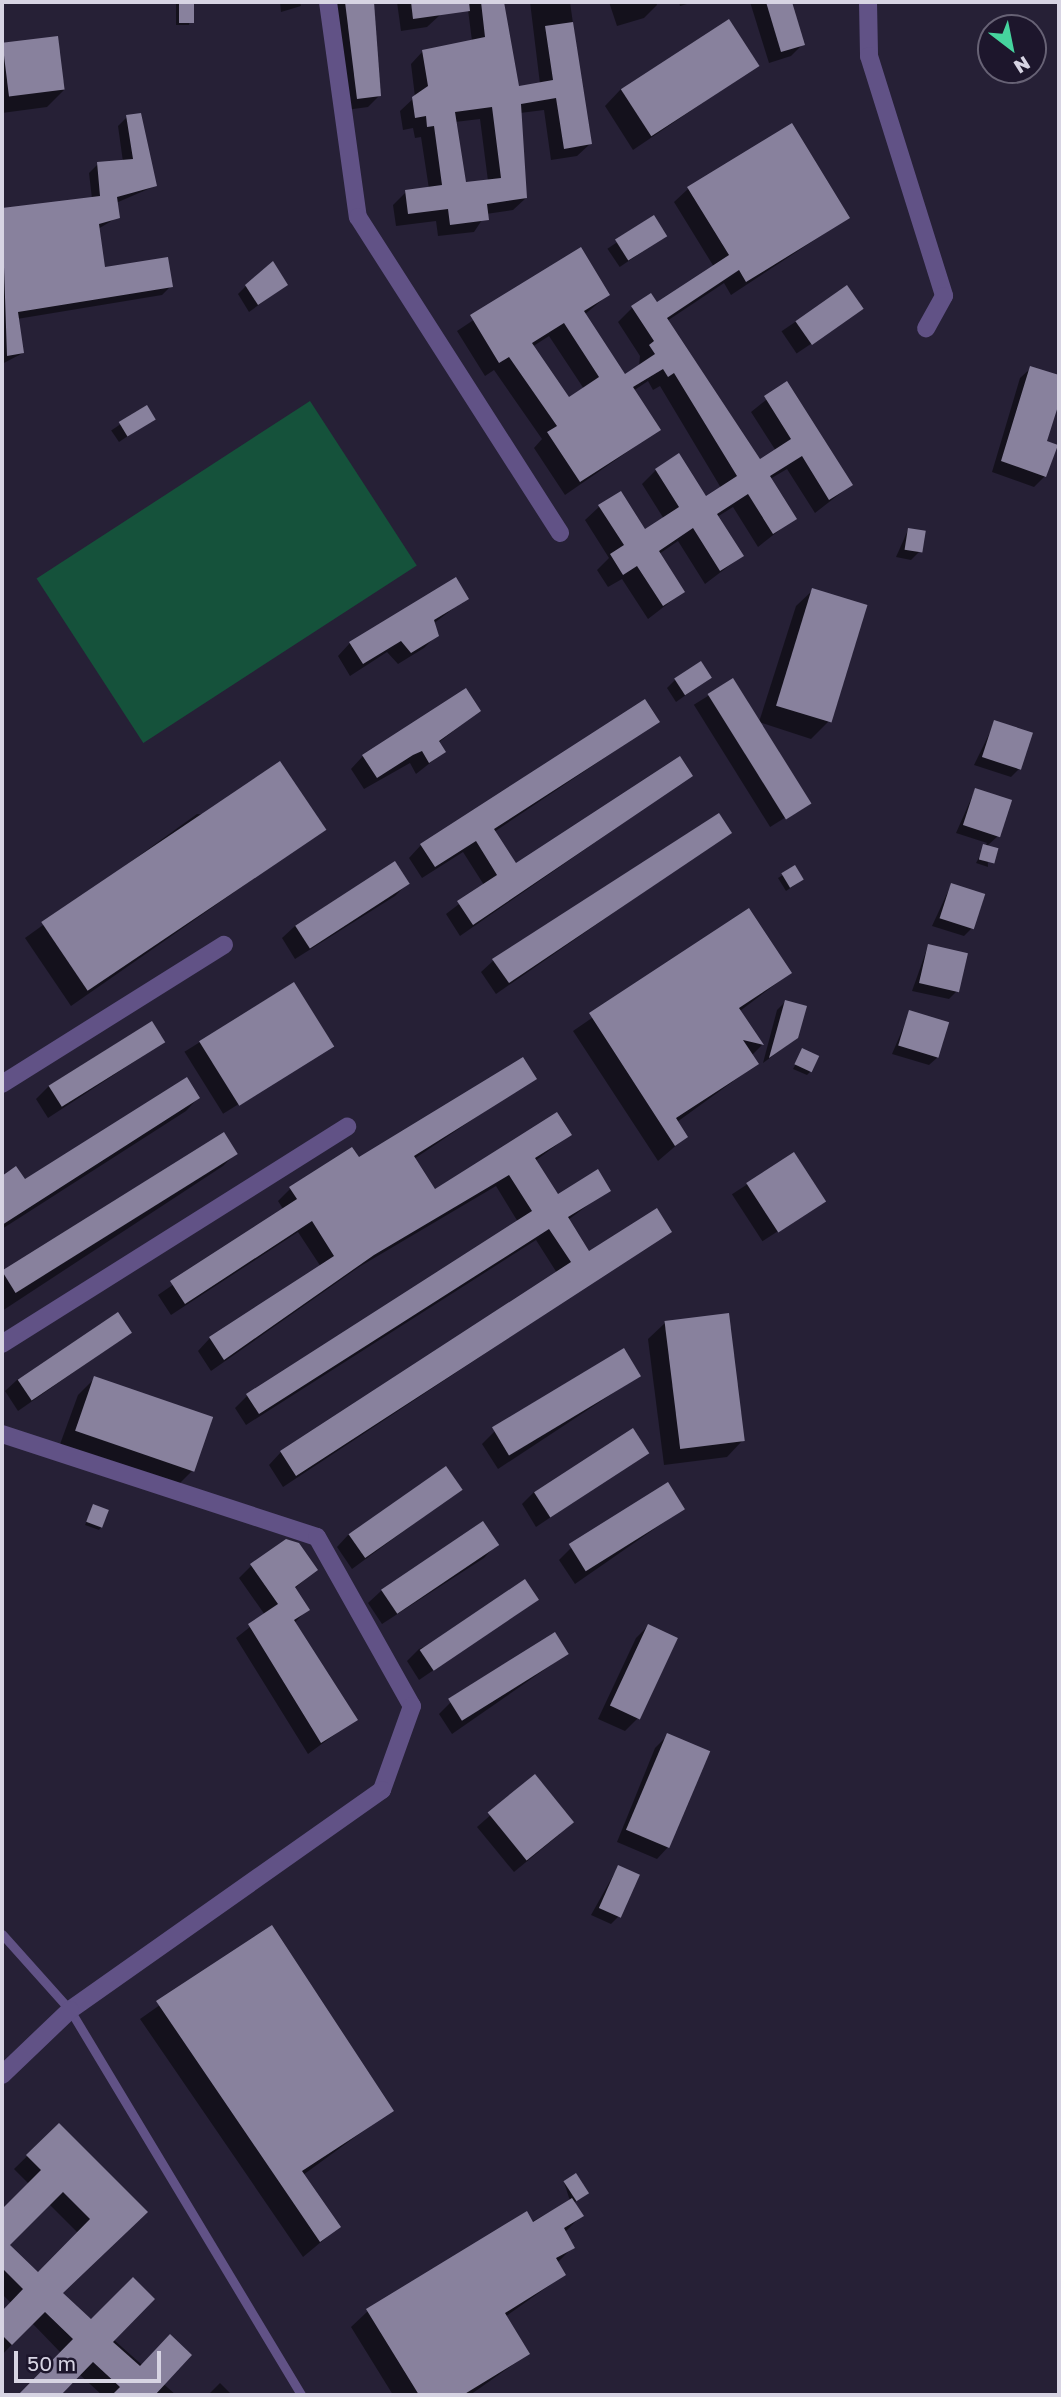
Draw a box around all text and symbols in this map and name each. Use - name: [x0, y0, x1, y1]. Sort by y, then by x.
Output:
- north arrow: [977, 14, 1047, 84]
- text: N: [1010, 52, 1035, 79]
- scale bar: [18, 2338, 164, 2382]
- text: 50 m: [27, 2350, 76, 2376]

